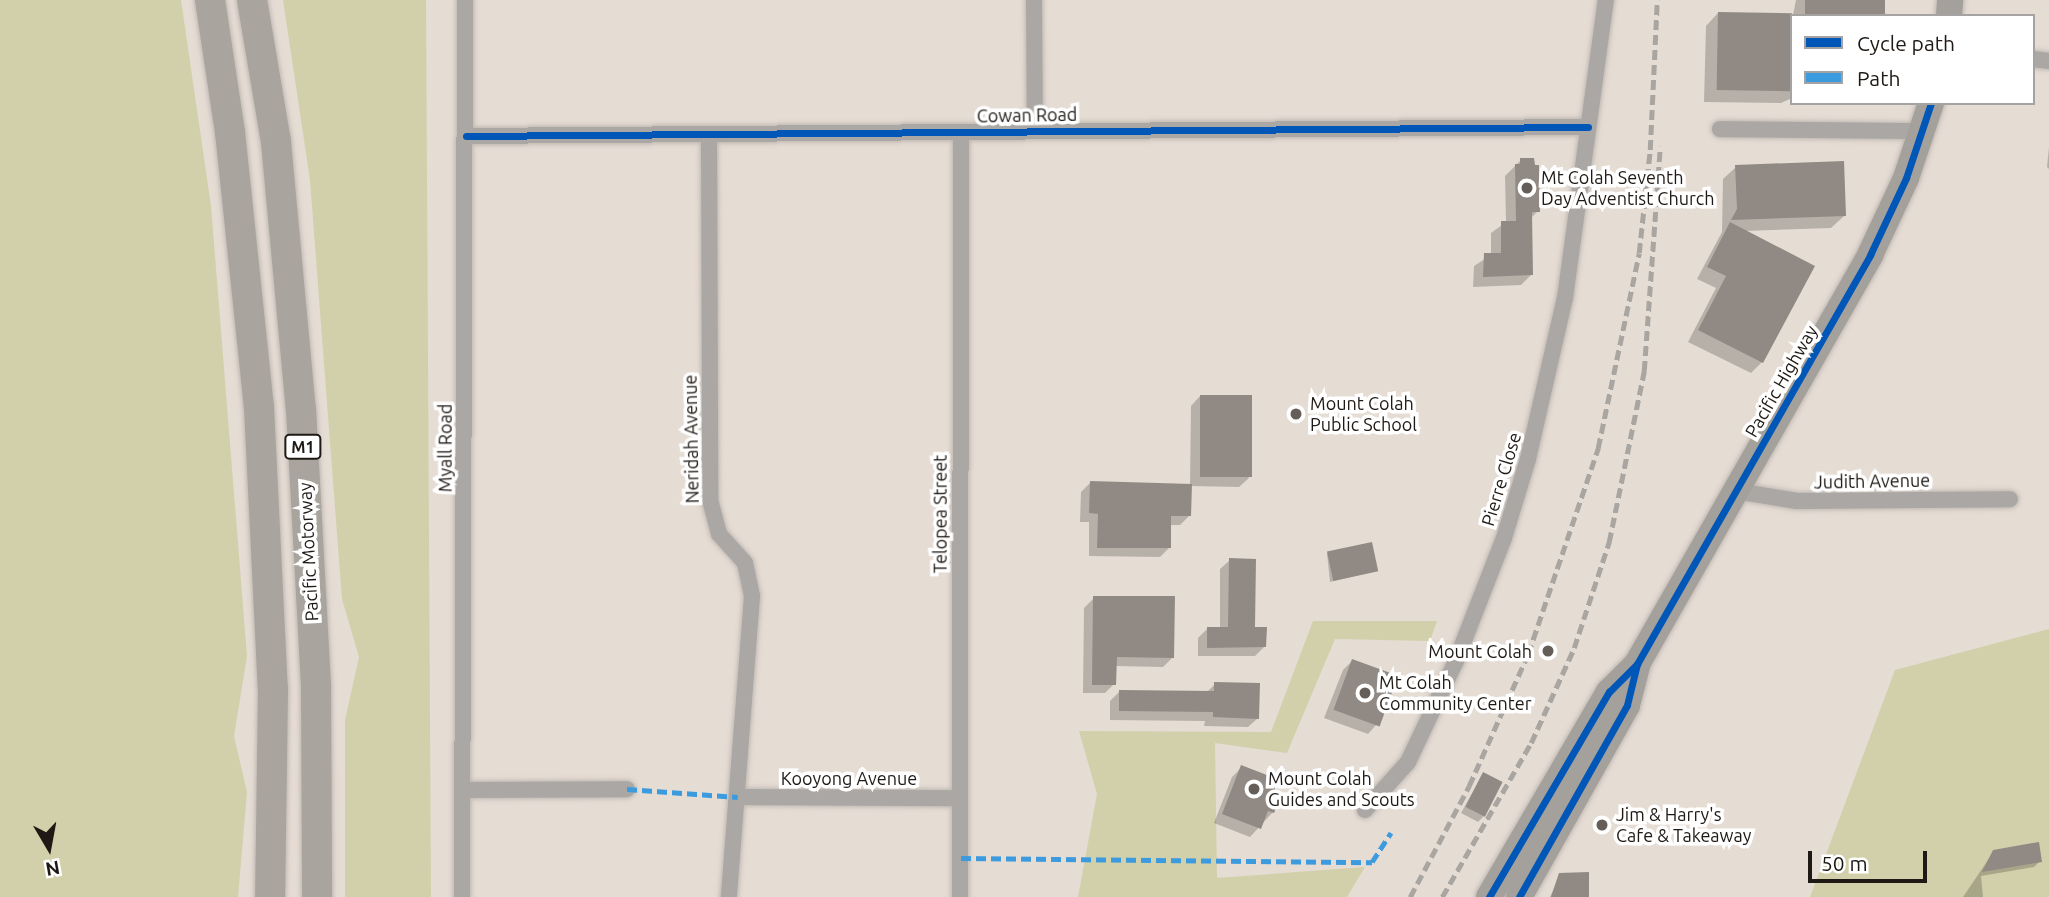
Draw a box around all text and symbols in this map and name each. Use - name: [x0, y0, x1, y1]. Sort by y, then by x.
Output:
- legend: [1790, 14, 2035, 105]
- text: Cycle path: [1857, 31, 1955, 55]
- text: Path: [1857, 66, 1900, 90]
- street label: Cowan Road: [977, 103, 1077, 127]
- place label: Mt Colah Seventh Day Adventist Church: [1541, 167, 1714, 210]
- marker: Mt Colah Seventh Day Adventist Church: [1519, 180, 1535, 196]
- street label: Pacific Highway: [1740, 321, 1822, 441]
- street label: Neridah Avenue: [679, 374, 703, 504]
- place label: Mount Colah Public School: [1310, 393, 1417, 436]
- street label: Myall Road: [434, 404, 456, 492]
- marker: Mount Colah Public School: [1288, 406, 1304, 422]
- street label: Pierre Close: [1477, 430, 1525, 528]
- road number: M1: [284, 434, 322, 460]
- street label: Telopea Street: [929, 455, 951, 573]
- street label: Judith Avenue: [1814, 469, 1930, 493]
- street label: Pacific Motorway: [294, 482, 322, 622]
- place label: Mount Colah: [1428, 640, 1532, 662]
- marker: Mount Colah: [1538, 641, 1558, 661]
- place label: Mt Colah Community Center: [1379, 672, 1531, 714]
- marker: Mt Colah Community Center: [1357, 685, 1373, 701]
- street label: Kooyong Avenue: [781, 767, 917, 789]
- place label: Mount Colah Guides and Scouts: [1268, 768, 1415, 810]
- marker: Mount Colah Guides and Scouts: [1246, 781, 1262, 797]
- place label: Jim & Harry's Cafe & Takeaway: [1616, 804, 1751, 846]
- north arrow: [14, 813, 84, 883]
- marker: Jim & Harry's Cafe & Takeaway: [1594, 817, 1610, 833]
- scale bar: [1811, 838, 1930, 882]
- text: 50 m: [1821, 851, 1868, 875]
- text: N: [44, 857, 62, 881]

